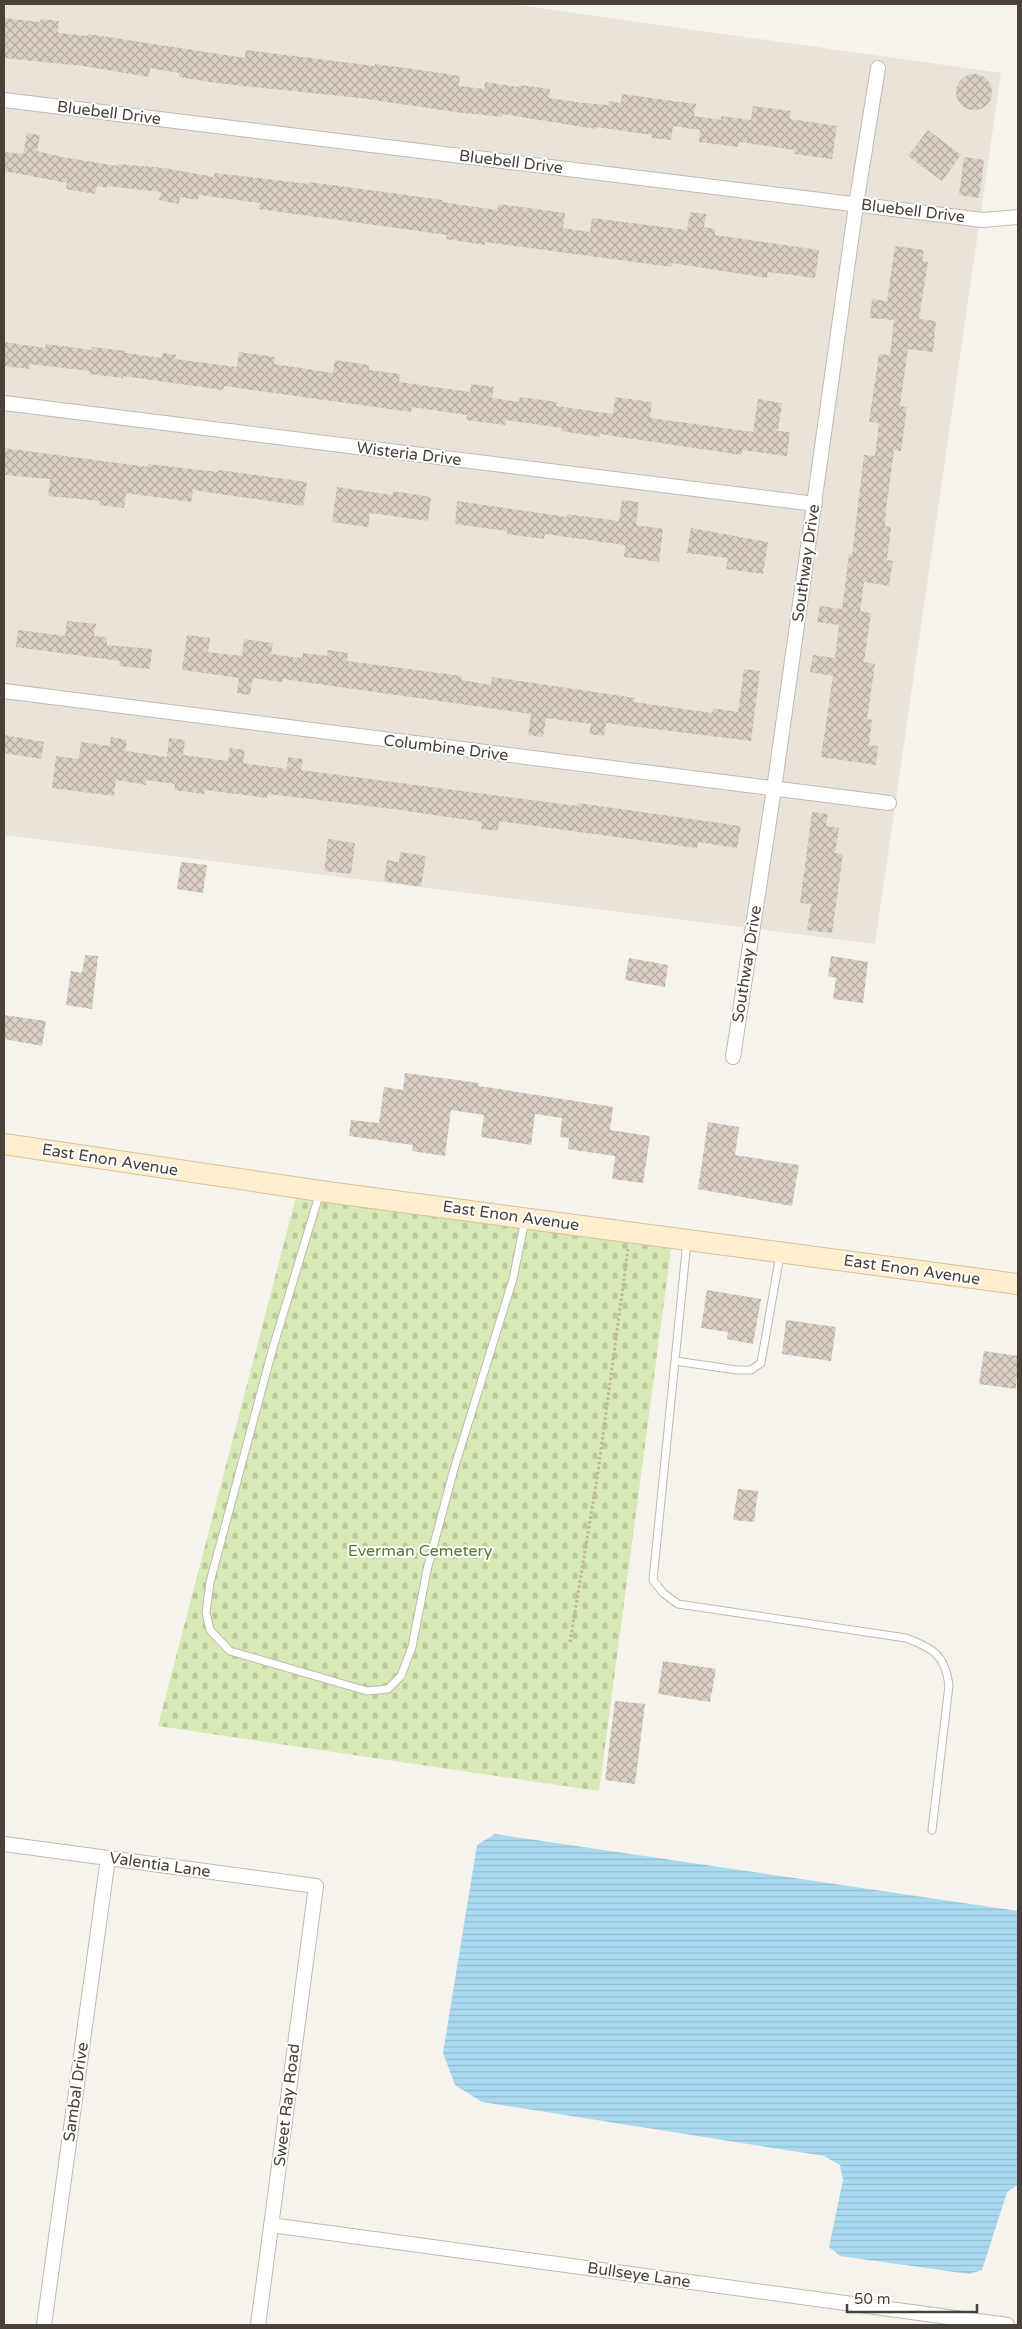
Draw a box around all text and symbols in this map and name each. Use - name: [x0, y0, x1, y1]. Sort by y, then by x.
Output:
- street label: Bluebell Drive: [56, 97, 162, 129]
- street label: Bluebell Drive: [458, 146, 564, 178]
- street label: Bluebell Drive: [860, 195, 966, 227]
- street label: Wisteria Drive: [355, 438, 463, 470]
- street label: Southway Drive: [788, 503, 824, 623]
- street label: Columbine Drive: [383, 730, 509, 766]
- street label: Southway Drive: [728, 904, 766, 1024]
- street label: East Enon Avenue: [40, 1139, 180, 1181]
- street label: East Enon Avenue: [441, 1197, 581, 1235]
- street label: East Enon Avenue: [842, 1251, 982, 1289]
- park label: Everman Cemetery: [348, 1541, 493, 1561]
- street label: Valentia Lane: [108, 1848, 212, 1882]
- street label: Sambal Drive: [59, 2041, 93, 2143]
- street label: Sweet Ray Road: [270, 2042, 304, 2168]
- street label: Bullseye Lane: [586, 2258, 692, 2292]
- scale bar: [847, 2282, 977, 2314]
- text: 50 m: [854, 2290, 891, 2308]

